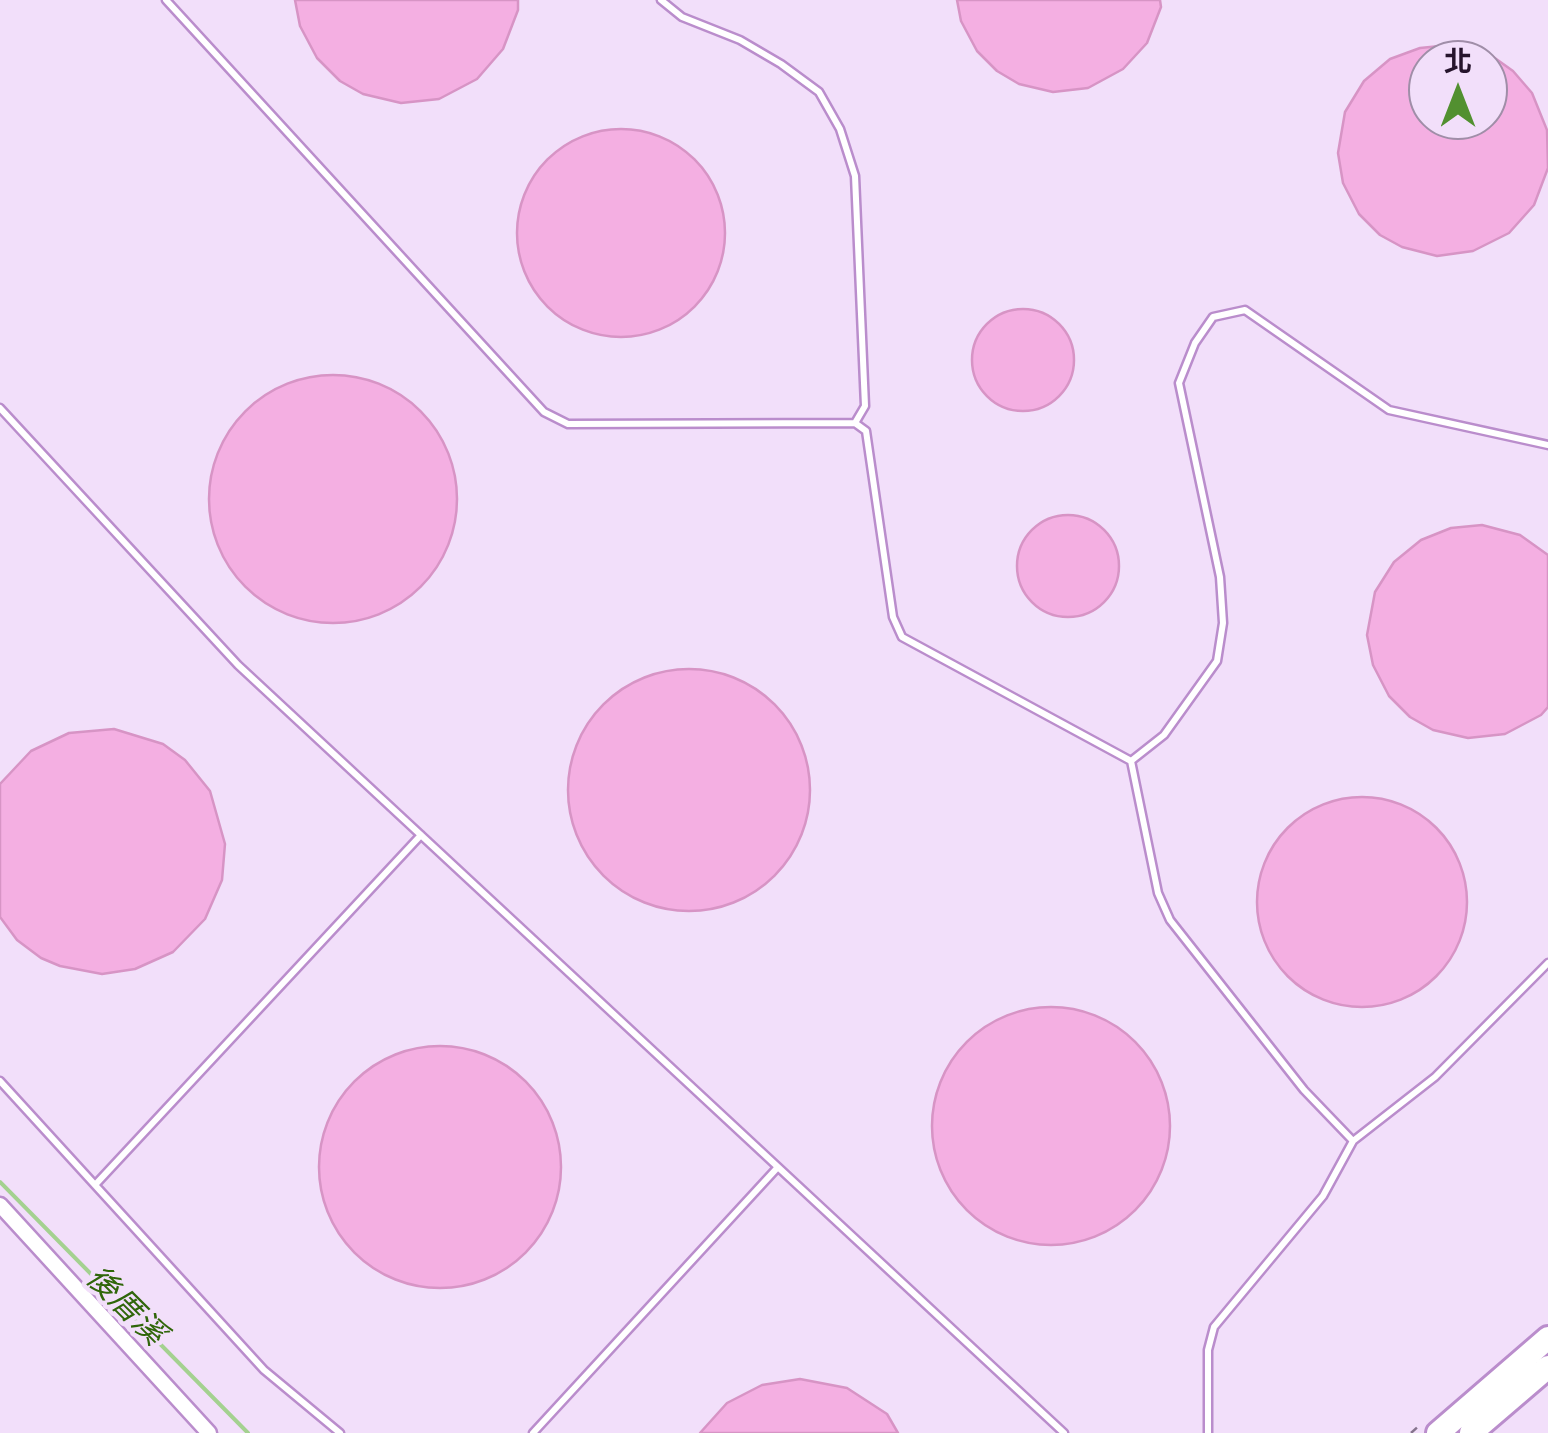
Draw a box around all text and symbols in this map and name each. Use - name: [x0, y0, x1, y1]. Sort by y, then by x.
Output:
- north arrow: [1408, 40, 1508, 140]
- text: 北: [1444, 45, 1472, 78]
- water label: 後厝溪: [76, 1259, 172, 1355]

